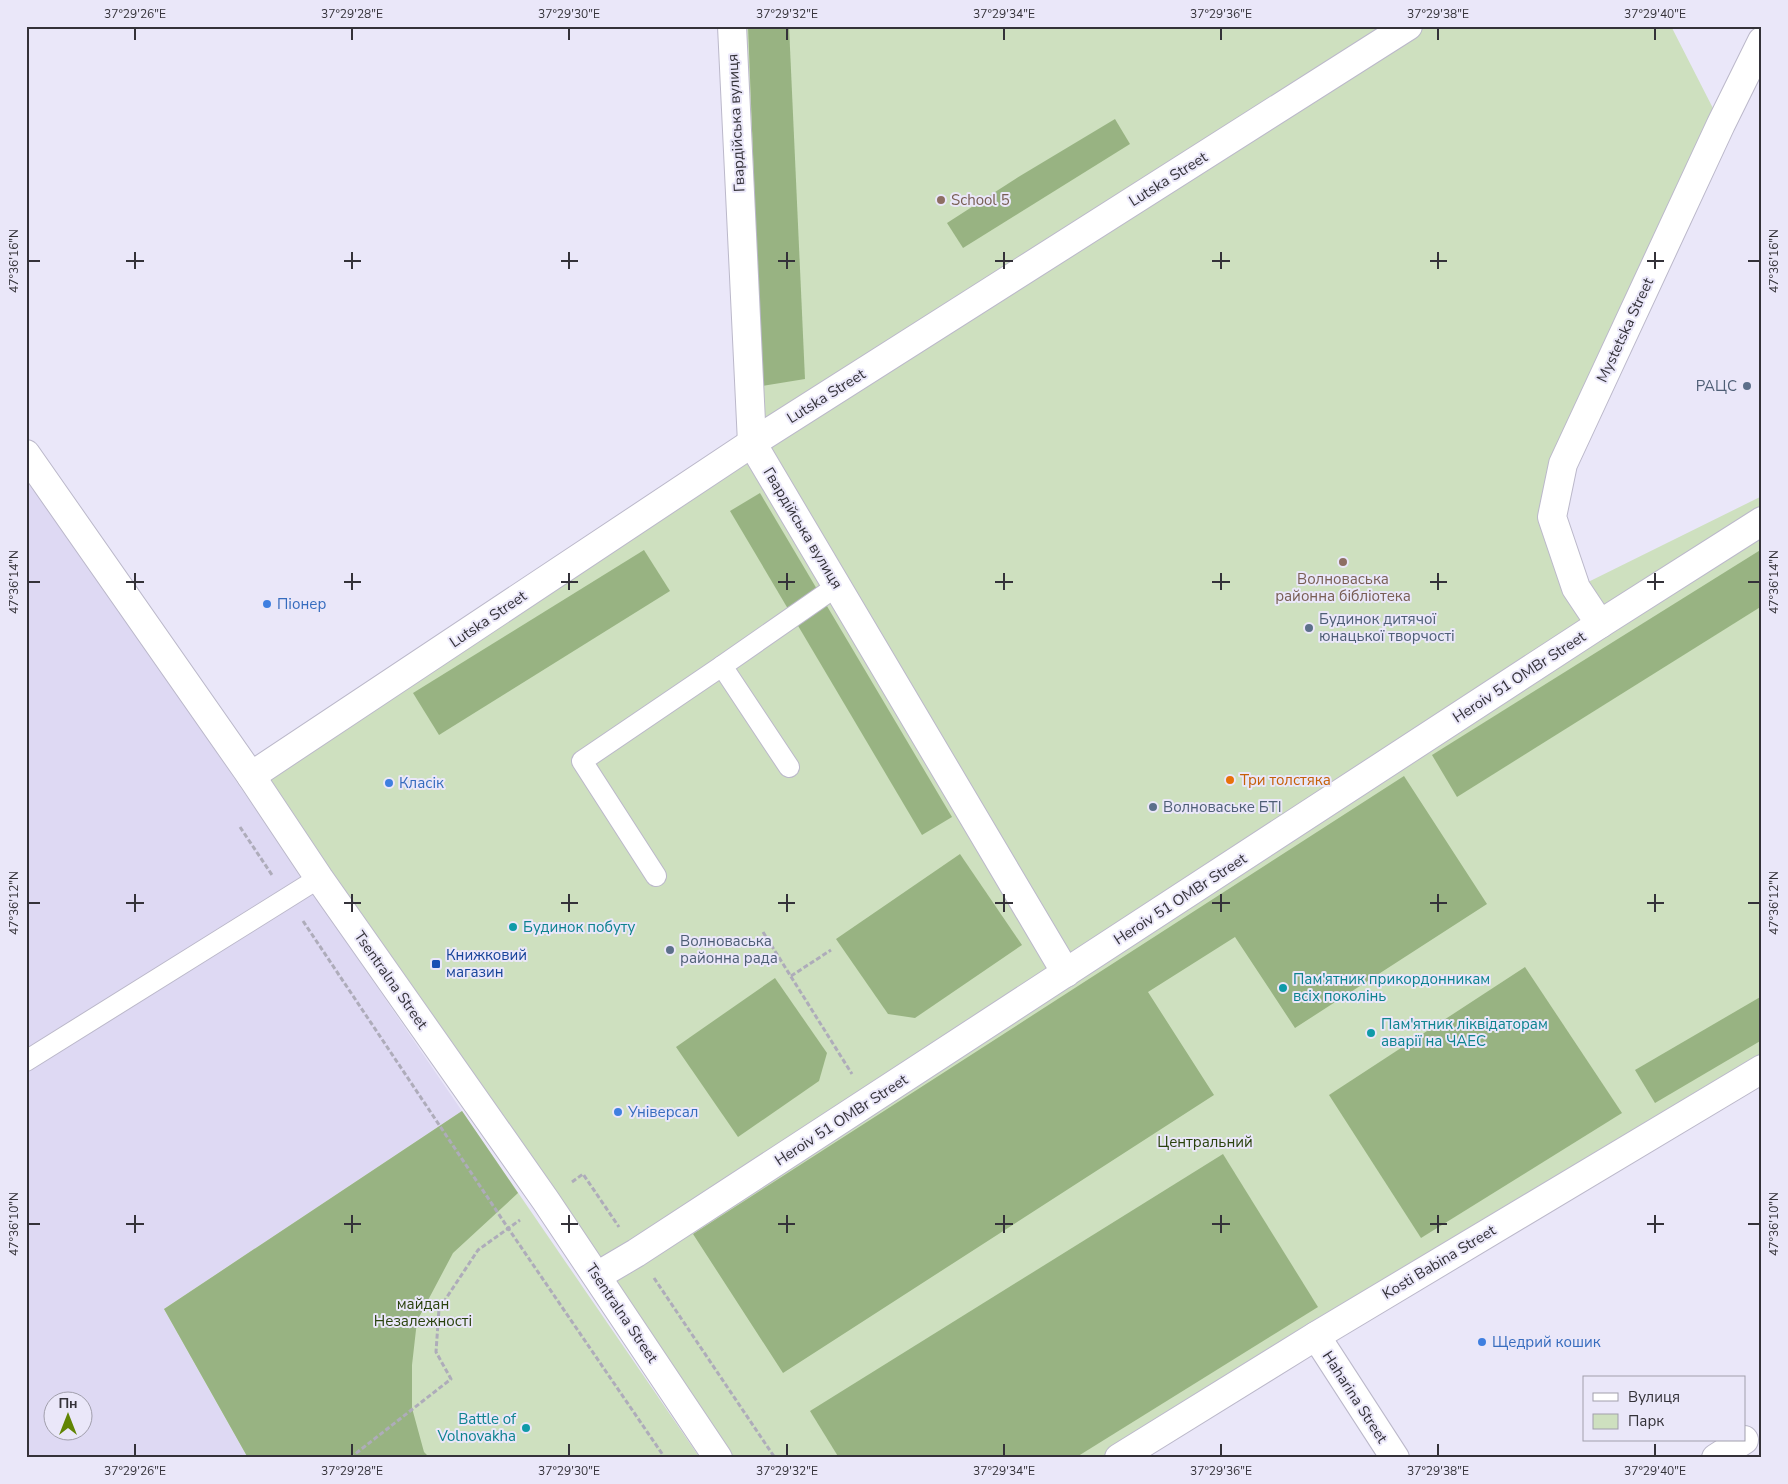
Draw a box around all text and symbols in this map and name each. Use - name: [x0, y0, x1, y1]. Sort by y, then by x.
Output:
- text: 37°29'26"E: [104, 6, 166, 22]
- text: 37°29'28"E: [321, 6, 383, 22]
- text: 37°29'30"E: [538, 6, 600, 22]
- text: 37°29'32"E: [756, 6, 818, 22]
- text: 37°29'34"E: [973, 6, 1035, 22]
- text: 37°29'36"E: [1190, 6, 1252, 22]
- text: 37°29'38"E: [1407, 6, 1469, 22]
- text: 37°29'40"E: [1624, 6, 1686, 22]
- street label: Гвардійська вулиця: [722, 53, 750, 193]
- street label: Lutska Street: [1125, 147, 1212, 211]
- place label: School 5: [951, 190, 1010, 210]
- marker: School 5: [935, 194, 947, 206]
- text: 47°36'16"N: [6, 229, 22, 293]
- text: 47°36'16"N: [1766, 229, 1782, 293]
- street label: Mystetska Street: [1592, 274, 1658, 386]
- street label: Lutska Street: [783, 364, 870, 428]
- place label: РАЦС: [1696, 376, 1737, 396]
- marker: РАЦС: [1741, 380, 1753, 392]
- street label: Гвардійська вулиця: [759, 464, 847, 592]
- text: 47°36'14"N: [6, 550, 22, 614]
- text: 47°36'14"N: [1766, 550, 1782, 614]
- marker: Волноваська районна бібліотека: [1337, 556, 1349, 568]
- place label: Волноваська районна бібліотека: [1275, 569, 1411, 606]
- street label: Lutska Street: [446, 585, 531, 652]
- place label: Піонер: [277, 594, 326, 614]
- marker: Піонер: [261, 598, 273, 610]
- place label: Будинок дитячої юнацької творчості: [1319, 609, 1455, 646]
- marker: Будинок дитячої юнацької творчості: [1303, 622, 1315, 634]
- street label: Heroiv 51 OMBr Street: [1449, 626, 1590, 727]
- place label: Три толстяка: [1240, 770, 1331, 790]
- place label: Класік: [399, 773, 444, 793]
- marker: Три толстяка: [1224, 774, 1236, 786]
- marker: Класік: [383, 777, 395, 789]
- place label: Волноваське БТІ: [1163, 797, 1281, 817]
- marker: Волноваське БТІ: [1147, 801, 1159, 813]
- street label: Heroiv 51 OMBr Street: [1110, 848, 1251, 949]
- text: 47°36'12"N: [6, 871, 22, 935]
- text: 47°36'12"N: [1766, 871, 1782, 935]
- place label: Будинок побуту: [523, 917, 635, 937]
- marker: Будинок побуту: [507, 921, 519, 933]
- street label: Tsentralna Street: [350, 927, 433, 1034]
- place label: Волноваська районна рада: [680, 931, 778, 968]
- marker: Волноваська районна рада: [664, 944, 676, 956]
- place label: Книжковий магазин: [446, 945, 527, 982]
- marker: Книжковий магазин: [430, 958, 442, 970]
- place label: Пам'ятник прикордонникам всіх поколінь: [1293, 969, 1490, 1006]
- marker: Пам'ятник прикордонникам всіх поколінь: [1277, 982, 1289, 994]
- place label: Пам'ятник ліквідаторам аварії на ЧАЕС: [1381, 1014, 1548, 1051]
- marker: Пам'ятник ліквідаторам аварії на ЧАЕС: [1365, 1027, 1377, 1039]
- street label: Heroiv 51 OMBr Street: [771, 1069, 912, 1170]
- place label: Універсал: [627, 1102, 698, 1122]
- marker: Універсал: [612, 1106, 624, 1118]
- park label: Центральний: [1157, 1132, 1253, 1152]
- text: 47°36'10"N: [6, 1192, 22, 1256]
- text: 47°36'10"N: [1766, 1192, 1782, 1256]
- street label: Kosti Babina Street: [1379, 1220, 1500, 1304]
- street label: Tsentralna Street: [581, 1259, 663, 1367]
- park label: майдан Незалежності: [374, 1294, 472, 1331]
- place label: Щедрий кошик: [1492, 1332, 1601, 1352]
- marker: Щедрий кошик: [1476, 1336, 1488, 1348]
- street label: Haharina Street: [1318, 1347, 1393, 1447]
- legend: [1583, 1376, 1746, 1442]
- text: Вулиця: [1628, 1387, 1680, 1407]
- north arrow: [42, 1392, 92, 1442]
- text: Пн: [58, 1394, 78, 1413]
- place label: Battle of Volnovakha: [437, 1409, 517, 1446]
- text: Парк: [1628, 1411, 1664, 1431]
- marker: Battle of Volnovakha: [520, 1422, 532, 1434]
- text: 37°29'26"E: [104, 1463, 166, 1479]
- text: 37°29'28"E: [321, 1463, 383, 1479]
- text: 37°29'30"E: [538, 1463, 600, 1479]
- text: 37°29'32"E: [756, 1463, 818, 1479]
- text: 37°29'34"E: [973, 1463, 1035, 1479]
- text: 37°29'36"E: [1190, 1463, 1252, 1479]
- text: 37°29'38"E: [1407, 1463, 1469, 1479]
- text: 37°29'40"E: [1624, 1463, 1686, 1479]

